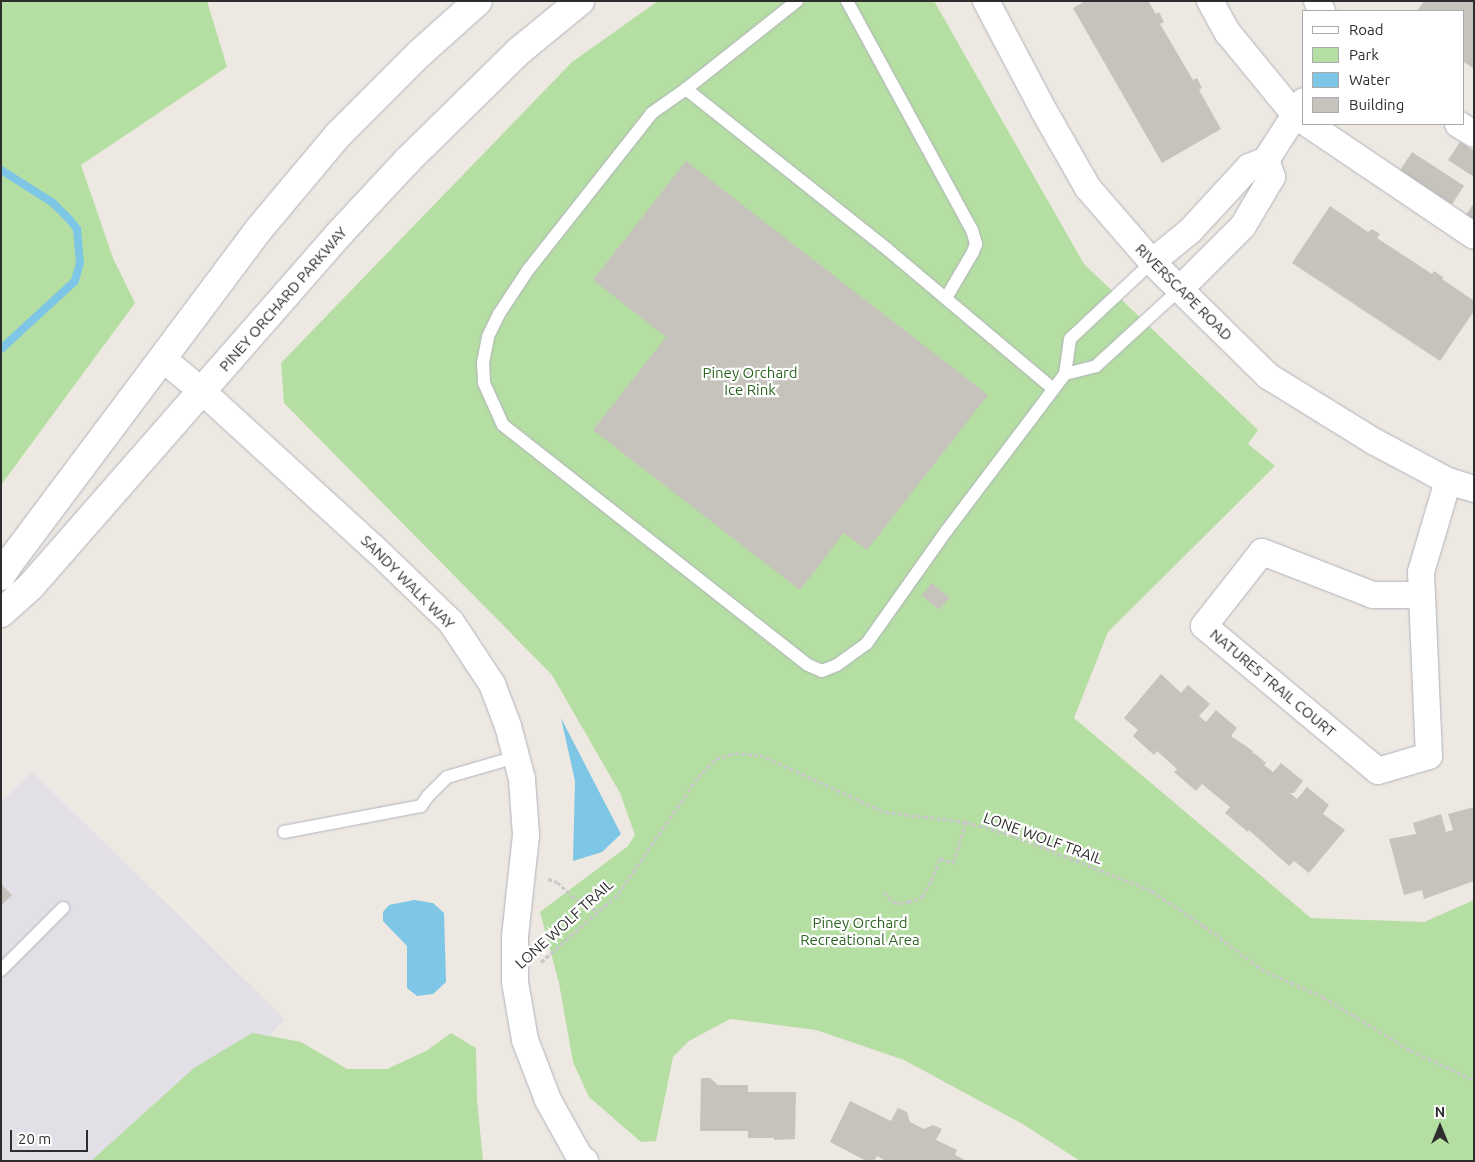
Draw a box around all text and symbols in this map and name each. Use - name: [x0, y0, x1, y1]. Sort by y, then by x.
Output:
- legend: [1302, 10, 1465, 125]
- text: Road: [1349, 21, 1384, 38]
- text: Park: [1349, 46, 1379, 63]
- text: Water: [1349, 71, 1390, 88]
- text: Building: [1349, 96, 1404, 113]
- street label: PINEY ORCHARD PARKWAY: [215, 223, 351, 375]
- street label: RIVERSCAPE ROAD: [1132, 240, 1236, 344]
- park label: Piney Orchard Ice Rink: [702, 363, 798, 398]
- street label: SANDY WALK WAY: [357, 531, 459, 633]
- street label: NATURES TRAIL COURT: [1206, 625, 1340, 741]
- street label: LONE WOLF TRAIL: [981, 808, 1105, 868]
- street label: LONE WOLF TRAIL: [511, 875, 617, 973]
- park label: Piney Orchard Recreational Area: [800, 913, 920, 948]
- north arrow: [1415, 1102, 1465, 1152]
- text: N: [1435, 1104, 1445, 1120]
- scale bar: [12, 1120, 90, 1152]
- text: 20 m: [18, 1130, 51, 1147]

